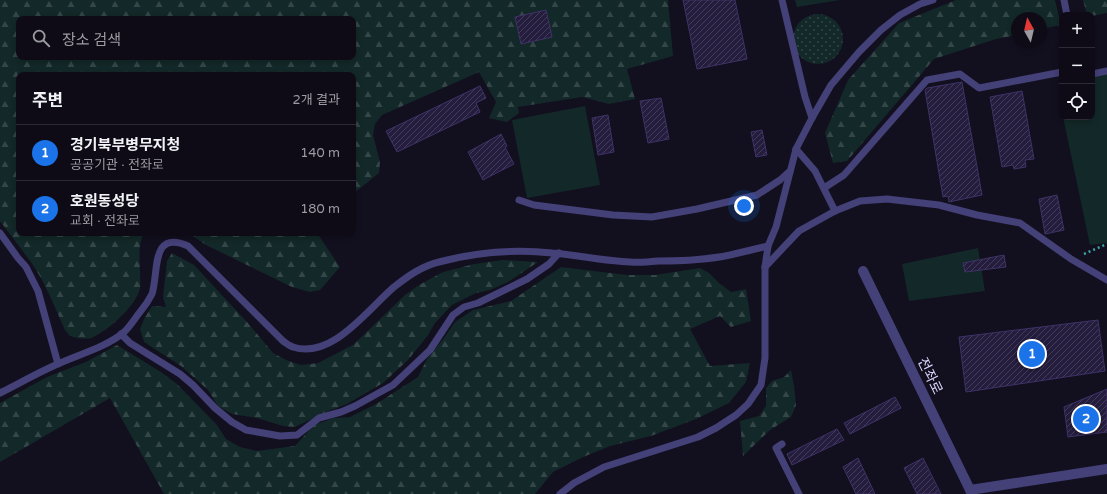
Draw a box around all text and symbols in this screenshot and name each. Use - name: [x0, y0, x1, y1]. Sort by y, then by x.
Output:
- north arrow: [1011, 12, 1047, 48]
- map controls: [1059, 12, 1095, 120]
- button: +: [1059, 12, 1095, 48]
- search box: [16, 16, 356, 60]
- icon: search: [30, 27, 52, 49]
- text: 장소 검색: [62, 31, 121, 49]
- button: −: [1059, 48, 1095, 84]
- button: locate: [1059, 84, 1095, 120]
- text: 주변: [32, 90, 63, 111]
- text: 2개 결과: [293, 92, 340, 108]
- text: 경기북부병무지청: [70, 136, 180, 154]
- text: 1: [41, 145, 49, 161]
- text: 140 m: [300, 145, 340, 161]
- text: 공공기관 · 전좌로: [70, 157, 164, 173]
- text: 호원동성당: [70, 192, 139, 210]
- your location: [734, 196, 754, 216]
- text: 2: [41, 201, 49, 217]
- text: 180 m: [300, 201, 340, 217]
- text: 교회 · 전좌로: [70, 213, 140, 229]
- pin: 1: [1019, 339, 1045, 369]
- street label: 전좌로: [914, 355, 946, 397]
- pin: 2: [1073, 404, 1099, 434]

